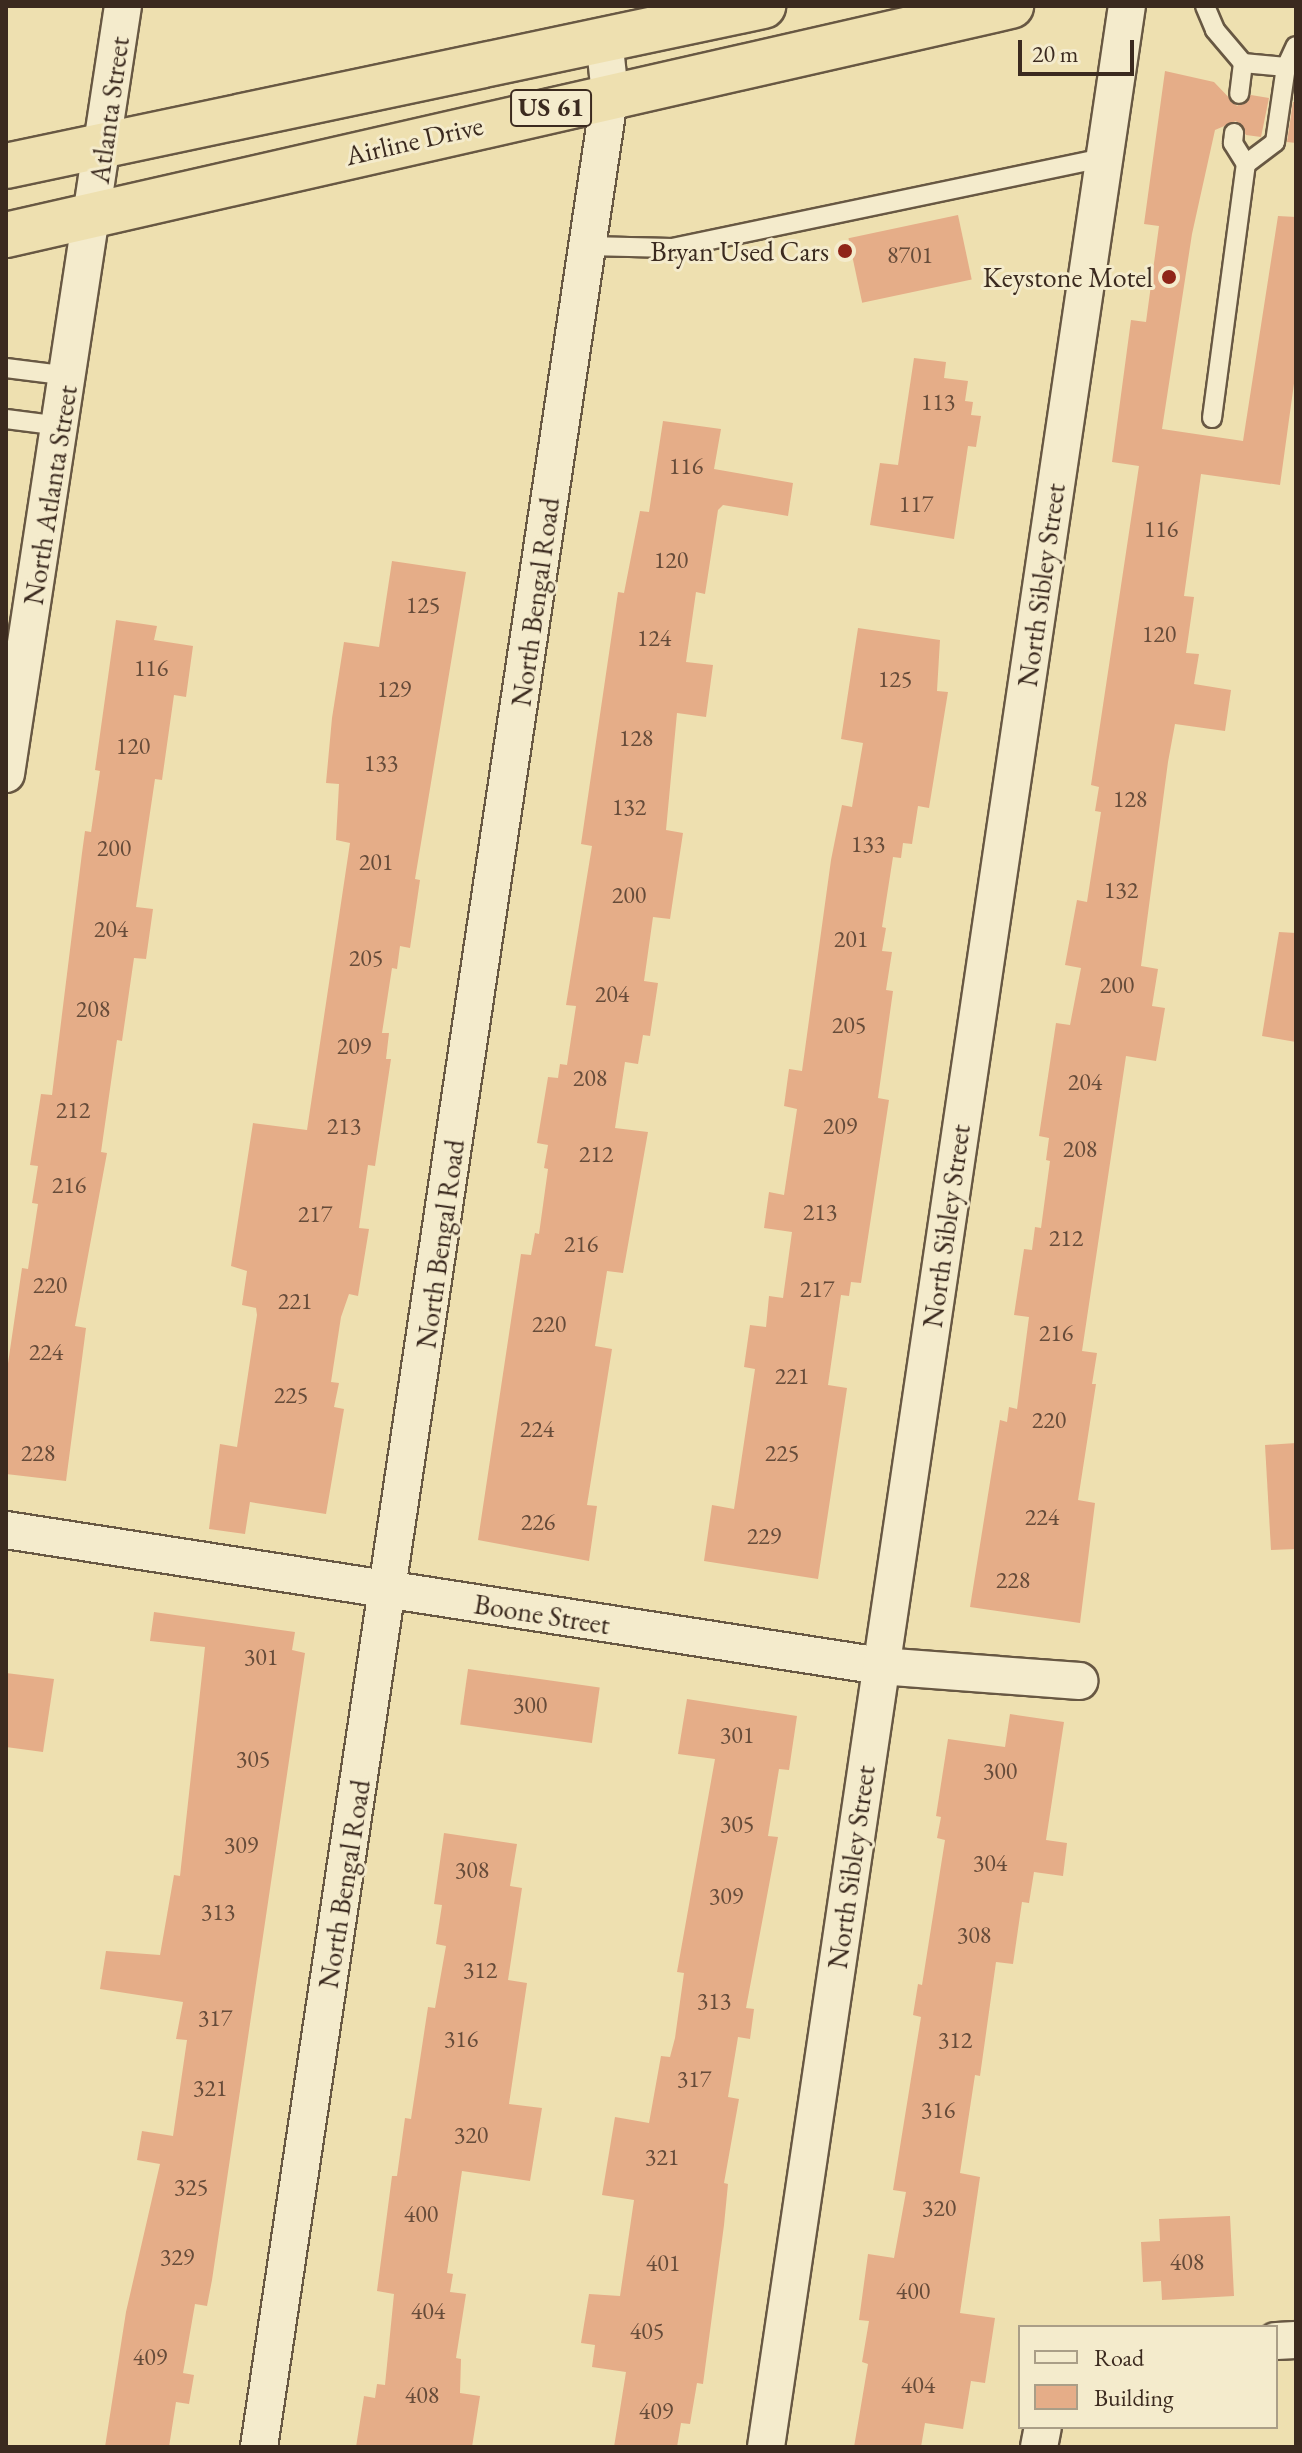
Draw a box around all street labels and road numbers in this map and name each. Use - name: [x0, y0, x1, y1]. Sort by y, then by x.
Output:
- street label: Atlanta Street: [82, 34, 136, 186]
- road number: US 61: [509, 86, 593, 130]
- street label: Airline Drive: [342, 108, 486, 172]
- street label: North Atlanta Street: [16, 383, 84, 607]
- street label: North Sibley Street: [1010, 481, 1072, 689]
- street label: North Bengal Road: [504, 495, 566, 709]
- street label: North Sibley Street: [915, 1122, 977, 1330]
- street label: North Bengal Road: [409, 1137, 471, 1351]
- street label: Boone Street: [472, 1587, 612, 1641]
- street label: North Sibley Street: [820, 1763, 882, 1971]
- street label: North Bengal Road: [311, 1777, 377, 1991]

